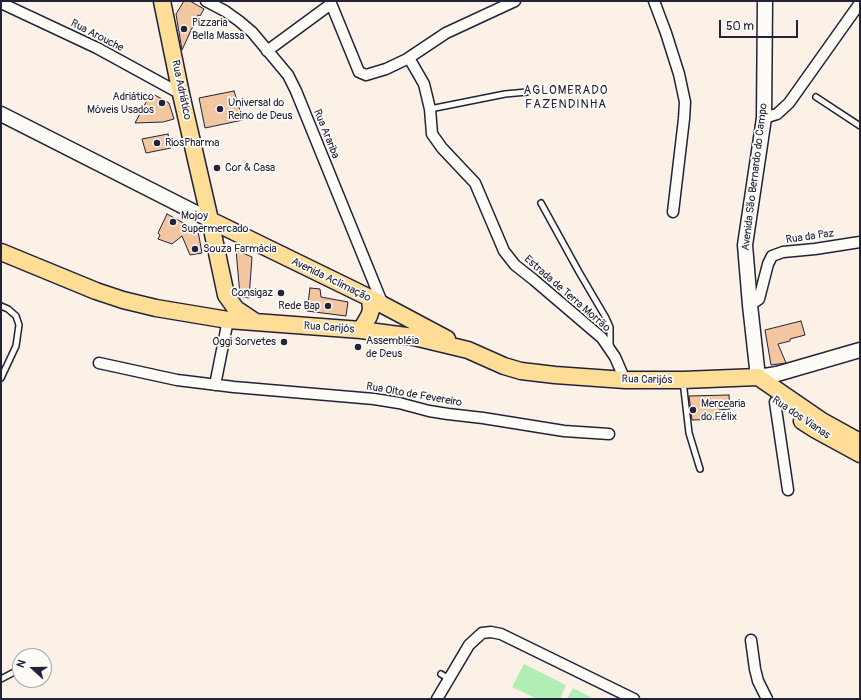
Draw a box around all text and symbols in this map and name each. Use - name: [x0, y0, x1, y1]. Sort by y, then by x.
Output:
- scale bar: [721, 12, 800, 38]
- place label: Pizzaria Bella Massa: [192, 16, 244, 42]
- street label: Rua Arouche: [68, 17, 126, 55]
- text: 50 m: [726, 19, 754, 34]
- marker: Pizzaria Bella Massa: [179, 24, 189, 34]
- street label: Rua Adriático: [168, 59, 194, 121]
- district label: AGLOMERADO FAZENDINHA: [524, 84, 608, 112]
- place label: Adriático Móveis Usados: [87, 90, 154, 116]
- place label: Universal do Reino de Deus: [228, 96, 292, 122]
- marker: Adriático Móveis Usados: [157, 98, 167, 108]
- street label: Avenida São Bernardo do Campo: [739, 103, 771, 251]
- marker: Universal do Reino de Deus: [215, 104, 225, 114]
- street label: Rua Arariba: [310, 107, 342, 161]
- place label: RiosPharma: [165, 136, 219, 150]
- marker: RiosPharma: [152, 138, 162, 148]
- place label: Cor & Casa: [225, 161, 275, 175]
- marker: Cor & Casa: [212, 163, 222, 173]
- place label: Mojoy Supermercado: [181, 209, 248, 235]
- marker: Mojoy Supermercado: [168, 217, 178, 227]
- street label: Rua da Paz: [785, 227, 835, 247]
- place label: Souza Farmácia: [203, 242, 277, 256]
- marker: Souza Farmácia: [190, 244, 200, 254]
- street label: Estrada de Terra Morrão: [521, 253, 613, 335]
- street label: Avenida Aclimação: [289, 255, 373, 305]
- place label: Consigaz: [231, 286, 273, 300]
- marker: Consigaz: [276, 288, 286, 298]
- place label: Rede Bap: [278, 299, 320, 313]
- marker: Rede Bap: [323, 301, 333, 311]
- street label: Rua Carijós: [303, 320, 355, 336]
- place label: Assembléia de Deus: [366, 334, 419, 360]
- place label: Oggi Sorvetes: [212, 335, 276, 349]
- marker: Oggi Sorvetes: [279, 337, 289, 347]
- marker: Assembléia de Deus: [353, 342, 363, 352]
- street label: Rua Carijós: [621, 373, 673, 387]
- street label: Rua Oito de Fevereiro: [365, 380, 463, 410]
- street label: Rua dos Vianas: [769, 394, 833, 442]
- place label: Mercearia do Félix: [701, 397, 745, 423]
- marker: Mercearia do Félix: [688, 405, 698, 415]
- north arrow: [12, 648, 52, 688]
- text: N: [14, 658, 29, 670]

